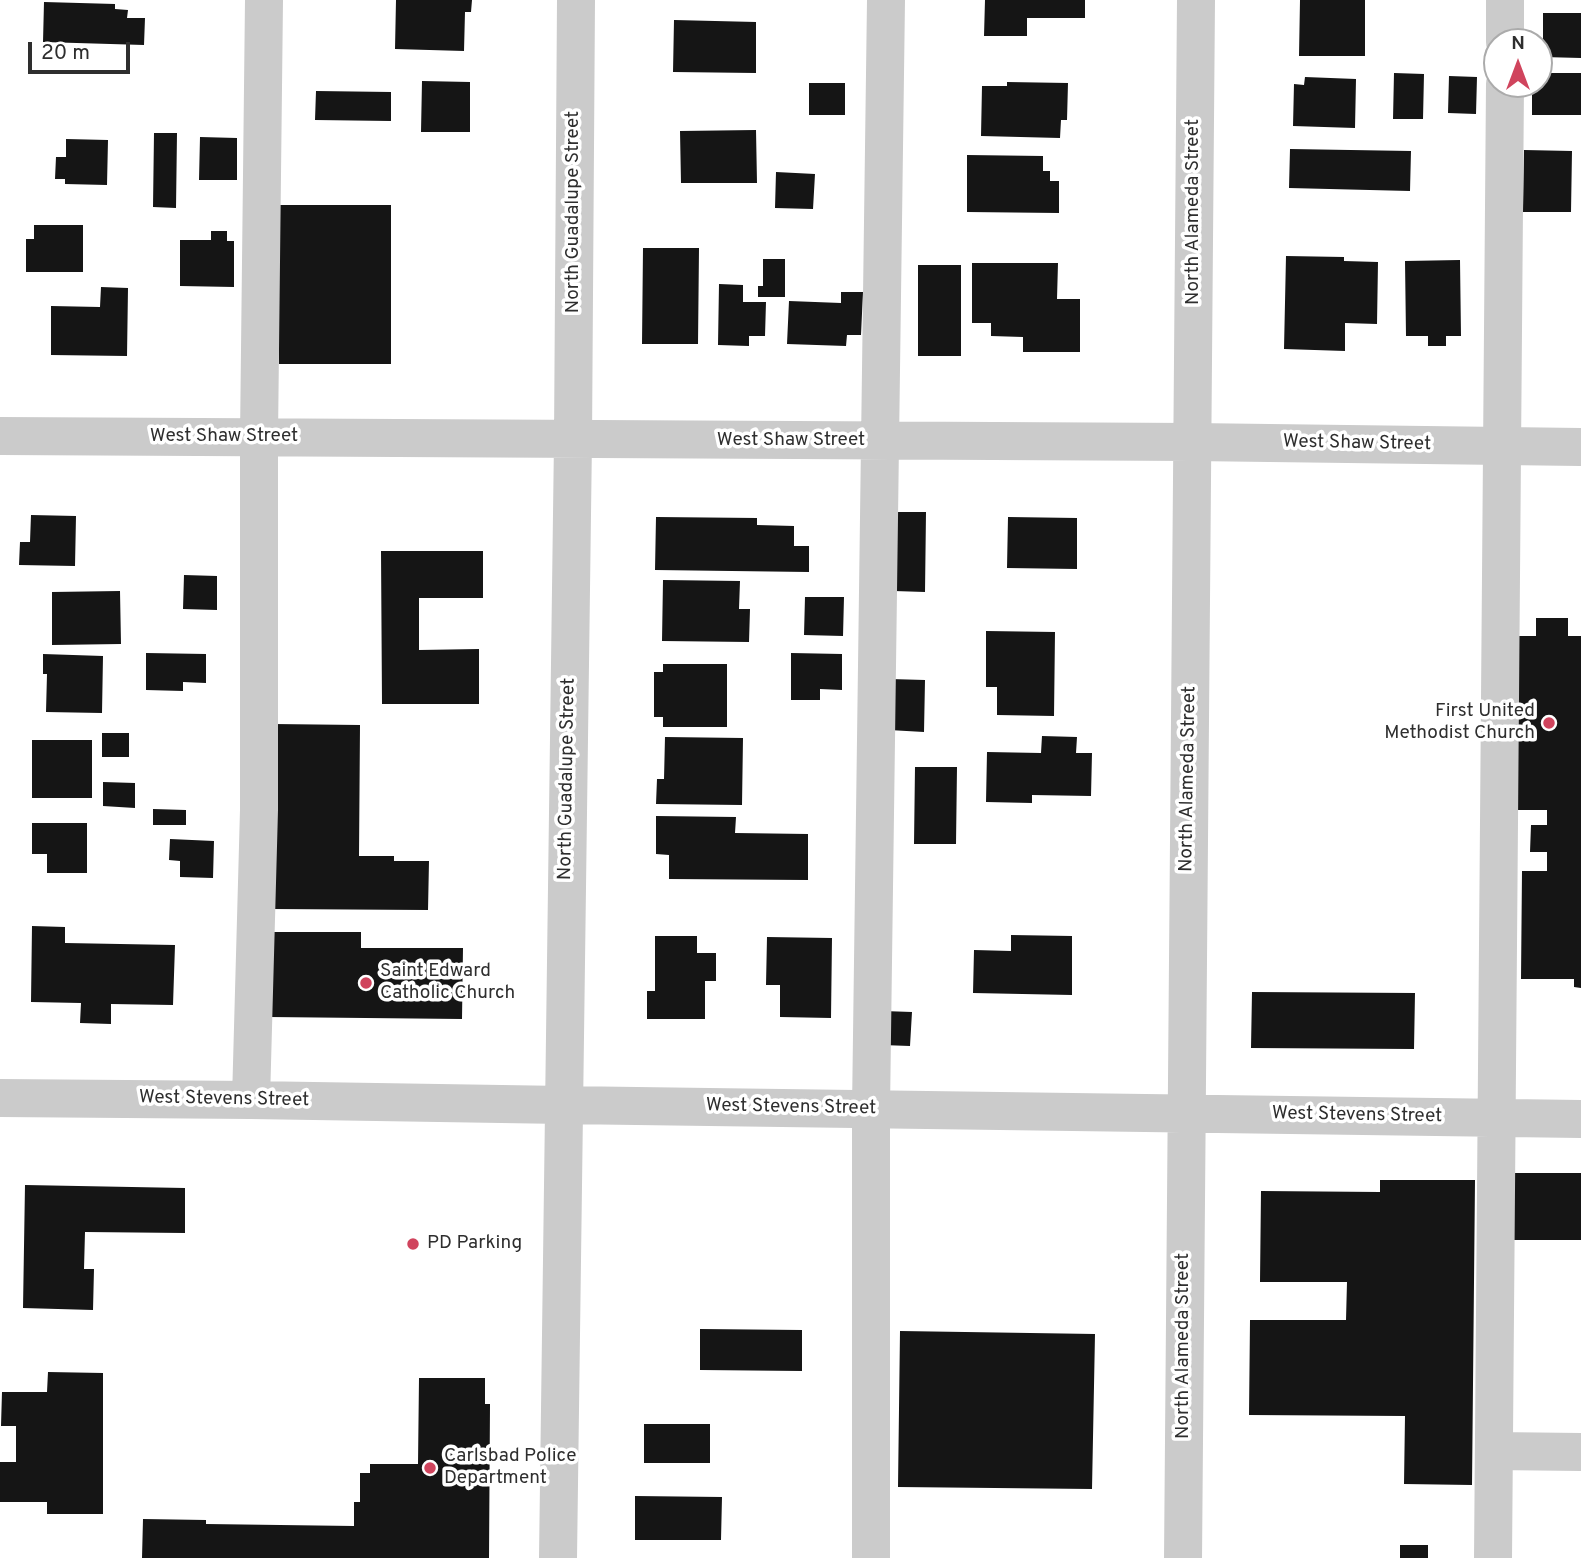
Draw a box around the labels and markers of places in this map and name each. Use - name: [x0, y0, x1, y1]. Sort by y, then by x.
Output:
- place label: First United Methodist Church: [1384, 701, 1535, 745]
- marker: First United Methodist Church: [1541, 715, 1557, 731]
- place label: Saint Edward Catholic Church: [380, 961, 515, 1005]
- marker: Saint Edward Catholic Church: [358, 975, 374, 991]
- place label: PD Parking: [427, 1233, 522, 1255]
- marker: PD Parking: [405, 1236, 421, 1252]
- place label: Carlsbad Police Department: [444, 1446, 576, 1490]
- marker: Carlsbad Police Department: [422, 1460, 438, 1476]

